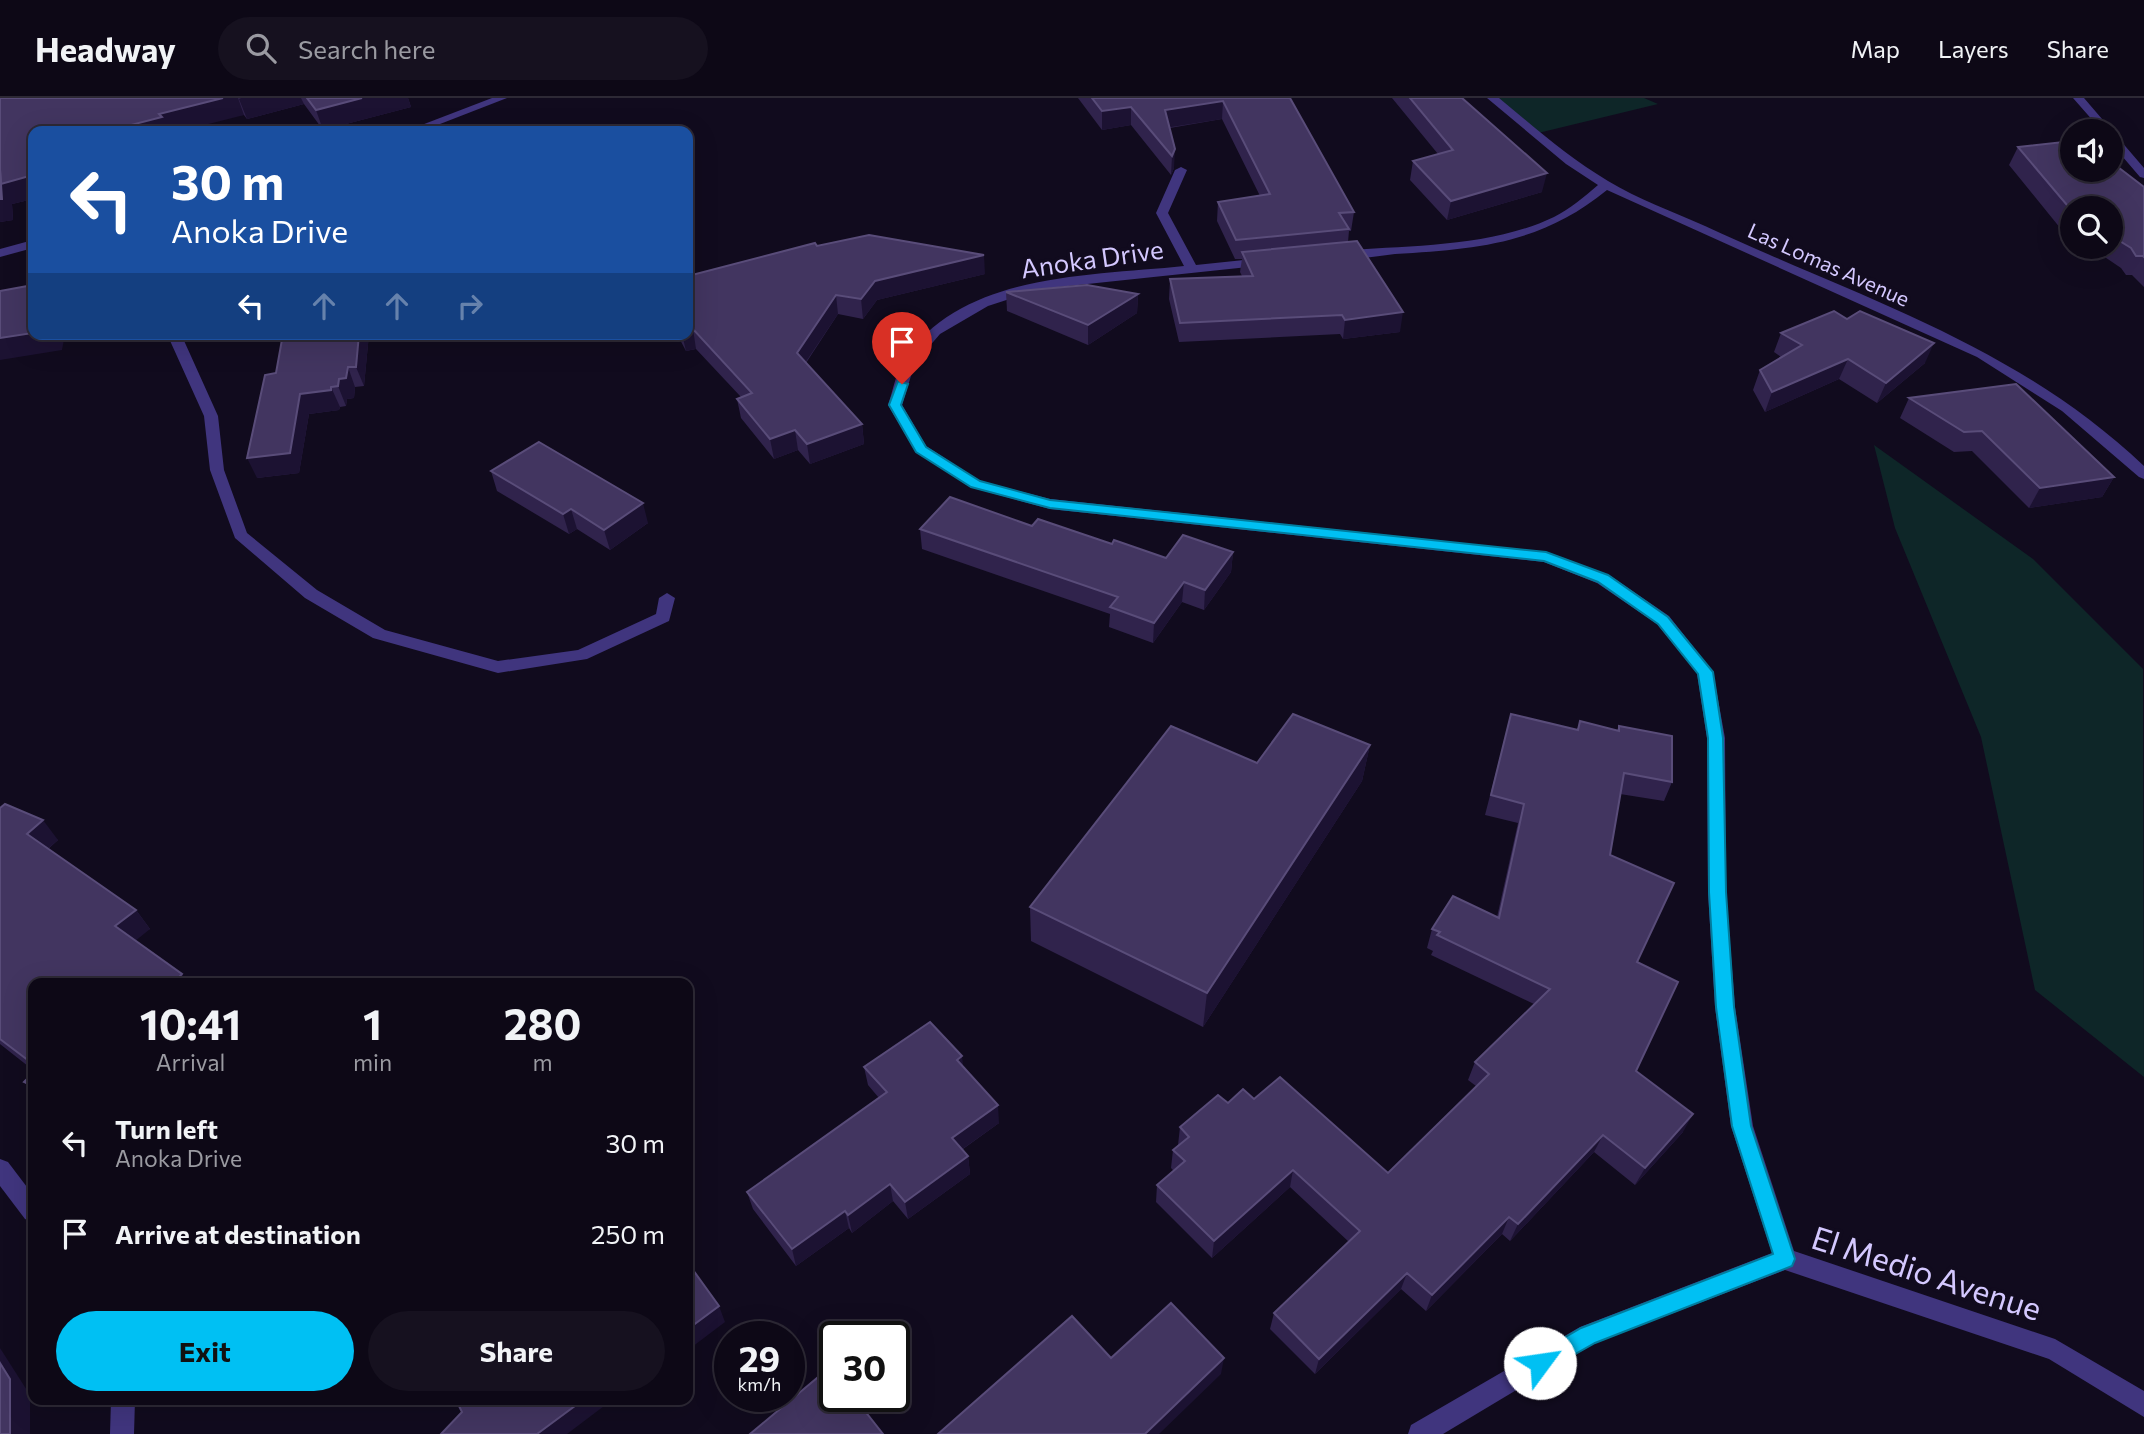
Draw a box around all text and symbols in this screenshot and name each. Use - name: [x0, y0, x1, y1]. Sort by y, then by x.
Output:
- search box: [218, 17, 708, 80]
- text: Headway: [35, 28, 176, 69]
- icon: search: [242, 29, 280, 67]
- text: Search here: [298, 33, 436, 64]
- text: Map: [1851, 34, 1900, 63]
- text: Layers: [1938, 34, 2009, 63]
- text: Share: [2047, 34, 2109, 63]
- map controls: [2060, 119, 2123, 259]
- button: sound: [2060, 119, 2123, 182]
- text: 30 m: [171, 150, 284, 210]
- icon: left: [56, 154, 147, 245]
- button: search: [2060, 196, 2123, 259]
- text: Anoka Drive: [171, 210, 348, 250]
- street label: Las Lomas Avenue: [1744, 217, 1914, 311]
- street label: Anoka Drive: [1019, 233, 1165, 283]
- icon: left: [232, 287, 270, 325]
- icon: ahead: [305, 287, 343, 325]
- icon: ahead: [378, 287, 416, 325]
- icon: right: [451, 287, 489, 325]
- pin: [872, 312, 932, 384]
- icon: arrive: [883, 323, 921, 361]
- text: 10:41: [140, 997, 241, 1049]
- text: 1: [363, 997, 382, 1049]
- text: 280: [504, 997, 581, 1049]
- text: Arrival: [156, 1048, 225, 1076]
- text: min: [353, 1048, 392, 1076]
- text: m: [533, 1048, 553, 1076]
- text: Turn left: [115, 1113, 218, 1144]
- icon: left: [56, 1124, 94, 1162]
- text: 30 m: [606, 1127, 665, 1158]
- text: Anoka Drive: [115, 1144, 242, 1172]
- icon: arrive: [56, 1215, 94, 1253]
- street label: El Medio Avenue: [1807, 1216, 2047, 1328]
- text: Arrive at destination: [115, 1218, 361, 1249]
- text: 250 m: [591, 1218, 665, 1249]
- button: Exit: [56, 1311, 354, 1391]
- button: Share: [368, 1311, 665, 1391]
- speed limit sign: 30: [819, 1321, 910, 1412]
- position arrow: [1503, 1326, 1577, 1400]
- text: 29: [739, 1336, 780, 1379]
- text: km/h: [738, 1373, 781, 1395]

